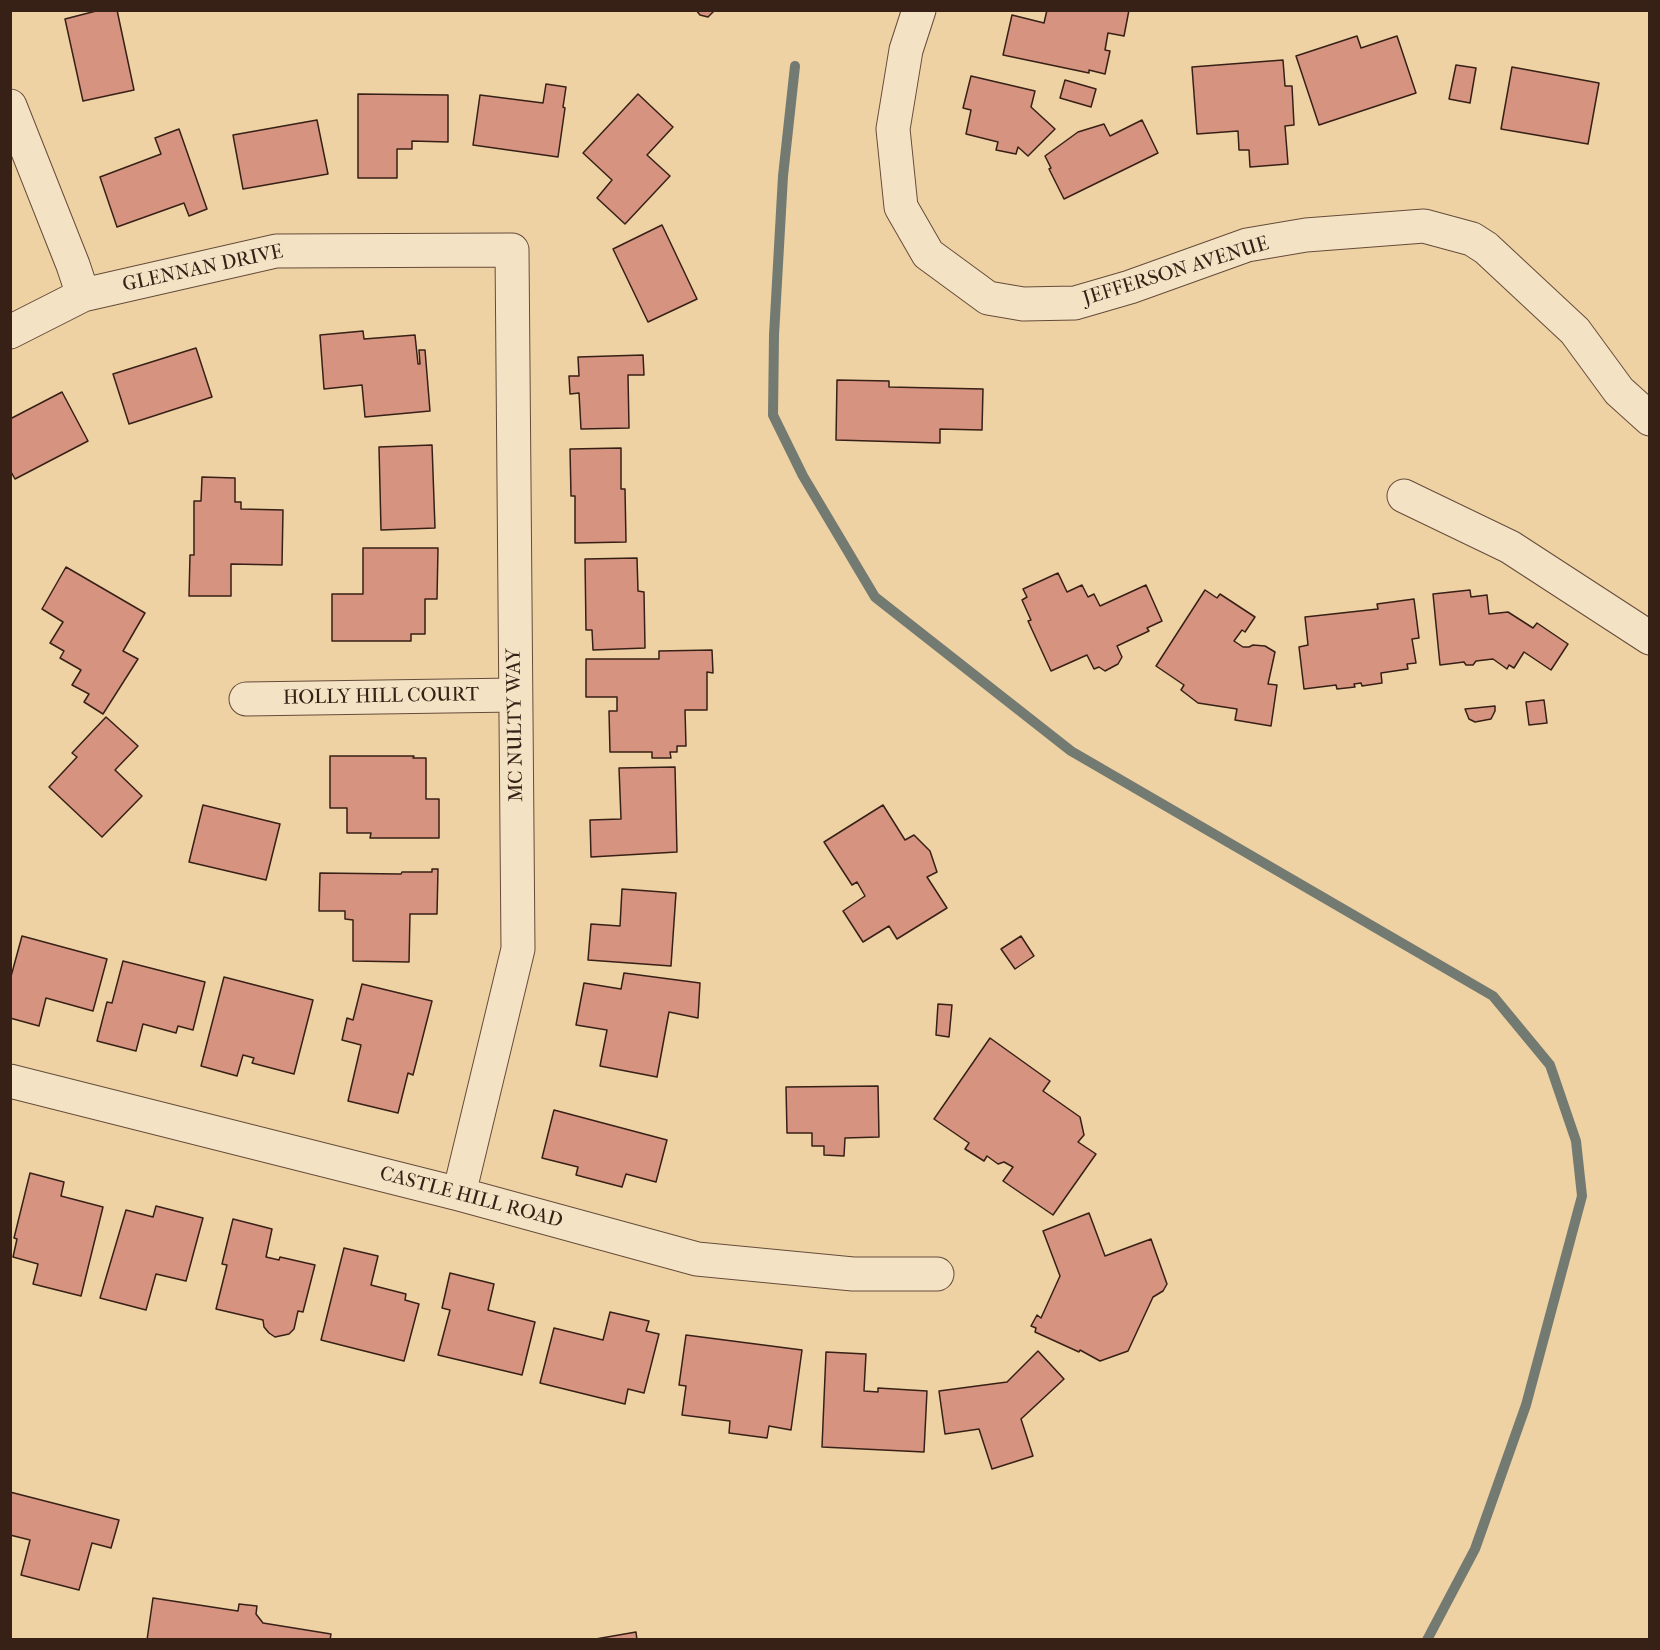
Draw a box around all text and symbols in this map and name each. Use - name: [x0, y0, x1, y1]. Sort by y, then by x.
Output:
- street label: JEFFERSON AVENUE: [1080, 232, 1272, 312]
- street label: GLENNAN DRIVE: [121, 240, 285, 298]
- street label: MC NULTY WAY: [503, 648, 529, 802]
- street label: HOLLY HILL COURT: [283, 683, 479, 711]
- street label: CASTLE HILL ROAD: [377, 1162, 565, 1234]

